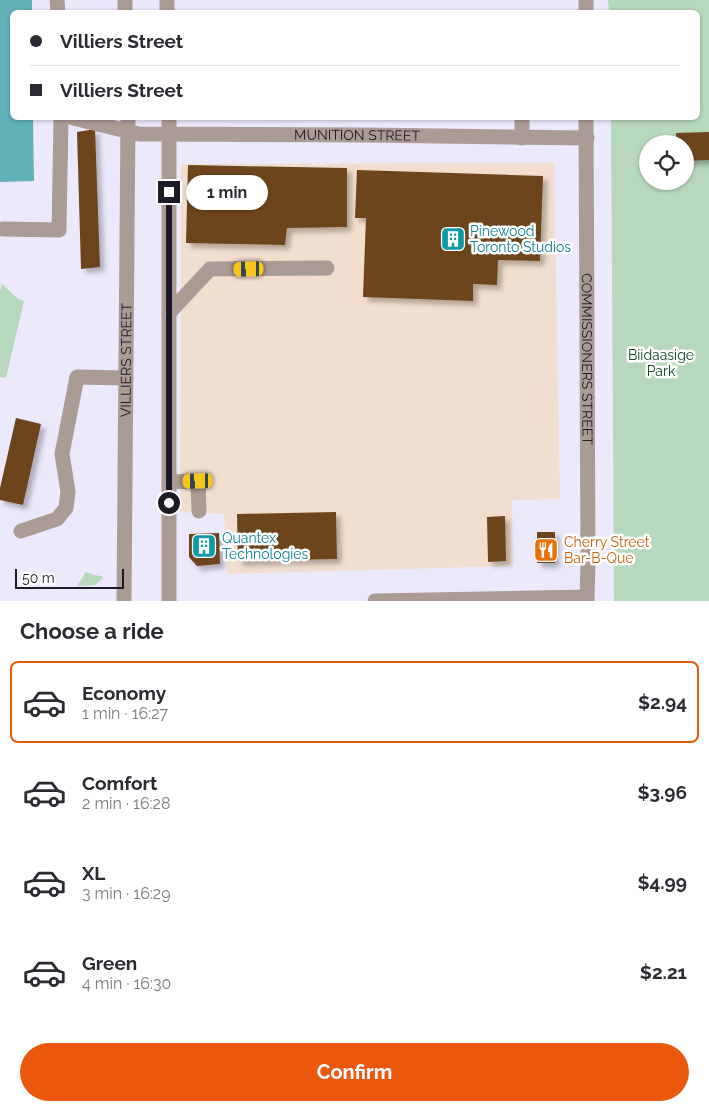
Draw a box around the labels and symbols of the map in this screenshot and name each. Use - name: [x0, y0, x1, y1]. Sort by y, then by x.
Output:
- street label: MUNITION STREET: [294, 127, 421, 144]
- callout: 1 min: [186, 174, 269, 210]
- route end: [158, 181, 180, 203]
- place label: Pinewood Toronto Studios: [470, 223, 571, 255]
- building icon: Pinewood Toronto Studios: [440, 226, 466, 252]
- car: [233, 261, 264, 277]
- street label: COMMISSIONERS STREET: [579, 273, 595, 445]
- street label: VILLIERS STREET: [118, 302, 134, 417]
- park label: Biidaasige Park: [628, 347, 694, 379]
- car: [182, 473, 213, 489]
- route start: [158, 492, 180, 514]
- place label: Quantex Technologies: [222, 530, 309, 562]
- building icon: Quantex Technologies: [191, 533, 217, 559]
- place label: Cherry Street Bar-B-Que: [564, 534, 650, 566]
- restaurant icon: Cherry Street Bar-B-Que: [533, 537, 559, 563]
- scale bar: [15, 566, 124, 589]

